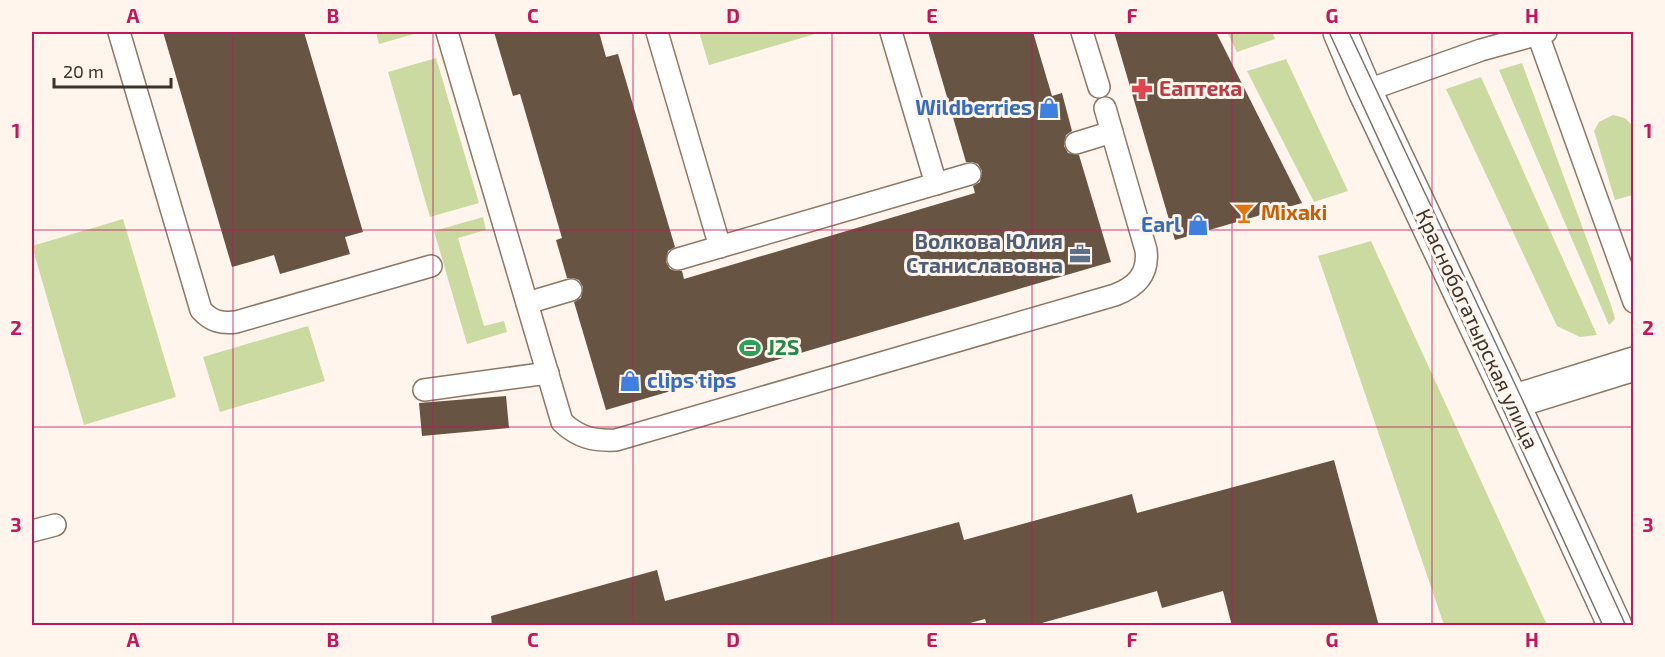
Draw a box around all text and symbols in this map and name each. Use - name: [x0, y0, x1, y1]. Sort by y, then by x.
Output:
- text: A: [126, 3, 140, 27]
- text: B: [327, 3, 339, 27]
- text: C: [527, 3, 539, 27]
- text: D: [726, 3, 740, 27]
- text: E: [926, 3, 938, 27]
- text: F: [1126, 3, 1138, 27]
- text: G: [1326, 3, 1338, 27]
- text: H: [1525, 3, 1539, 27]
- scale bar: [54, 51, 171, 89]
- text: 20 m: [63, 60, 104, 82]
- place label: Еаптека: [1159, 75, 1242, 100]
- pharmacy icon: Еаптека: [1130, 77, 1154, 101]
- place label: Wildberries: [915, 94, 1032, 119]
- shop icon: Wildberries: [1037, 96, 1061, 120]
- text: 1: [12, 118, 20, 142]
- text: 1: [1644, 118, 1652, 142]
- place label: Mixaki: [1261, 199, 1327, 224]
- bar icon: Mixaki: [1232, 201, 1256, 225]
- street label: Краснобогатырская улица: [1411, 204, 1545, 453]
- place label: Earl: [1141, 211, 1181, 236]
- shop icon: Earl: [1186, 213, 1210, 237]
- place label: Волкова Юлия Станиславовна: [906, 228, 1063, 277]
- office icon: Волкова Юлия Станиславовна: [1068, 242, 1092, 266]
- text: 2: [10, 315, 22, 339]
- text: 2: [1642, 315, 1654, 339]
- place label: J2S: [767, 334, 799, 359]
- sports icon: J2S: [738, 336, 762, 360]
- place label: clips tips: [647, 367, 736, 392]
- shop icon: clips tips: [618, 369, 642, 393]
- text: 3: [10, 512, 22, 536]
- text: 3: [1642, 512, 1654, 536]
- text: A: [126, 627, 140, 651]
- text: B: [327, 627, 339, 651]
- text: C: [527, 627, 539, 651]
- text: D: [726, 627, 740, 651]
- text: E: [926, 627, 938, 651]
- text: F: [1126, 627, 1138, 651]
- text: G: [1326, 627, 1338, 651]
- text: H: [1525, 627, 1539, 651]

